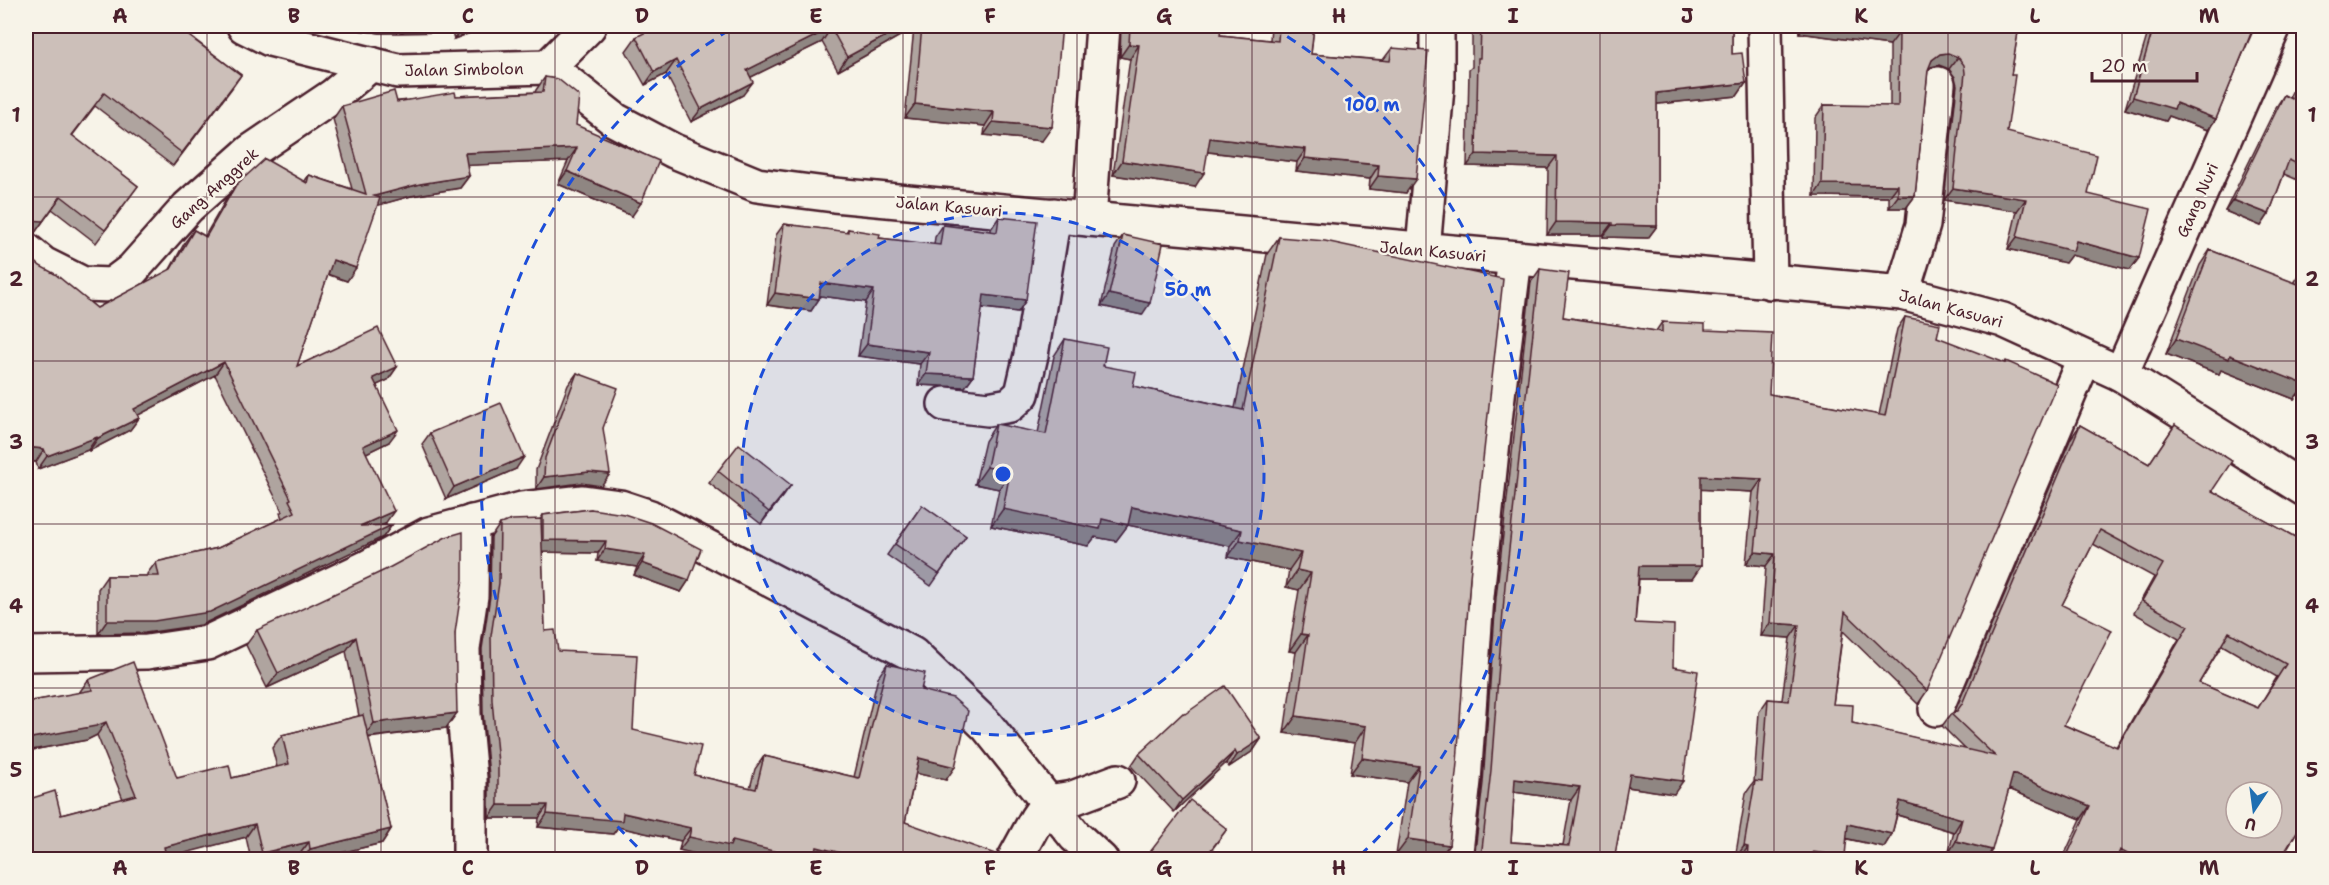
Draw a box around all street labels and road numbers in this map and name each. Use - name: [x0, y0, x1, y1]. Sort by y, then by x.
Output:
- street label: Jalan Simbolon: [404, 58, 524, 81]
- street label: Gang Anggrek: [166, 143, 263, 234]
- street label: Gang Nuri: [2172, 160, 2223, 241]
- street label: Jalan Kasuari: [895, 191, 1003, 222]
- street label: Jalan Kasuari: [1379, 236, 1487, 267]
- street label: Jalan Kasuari: [1896, 284, 2005, 332]

